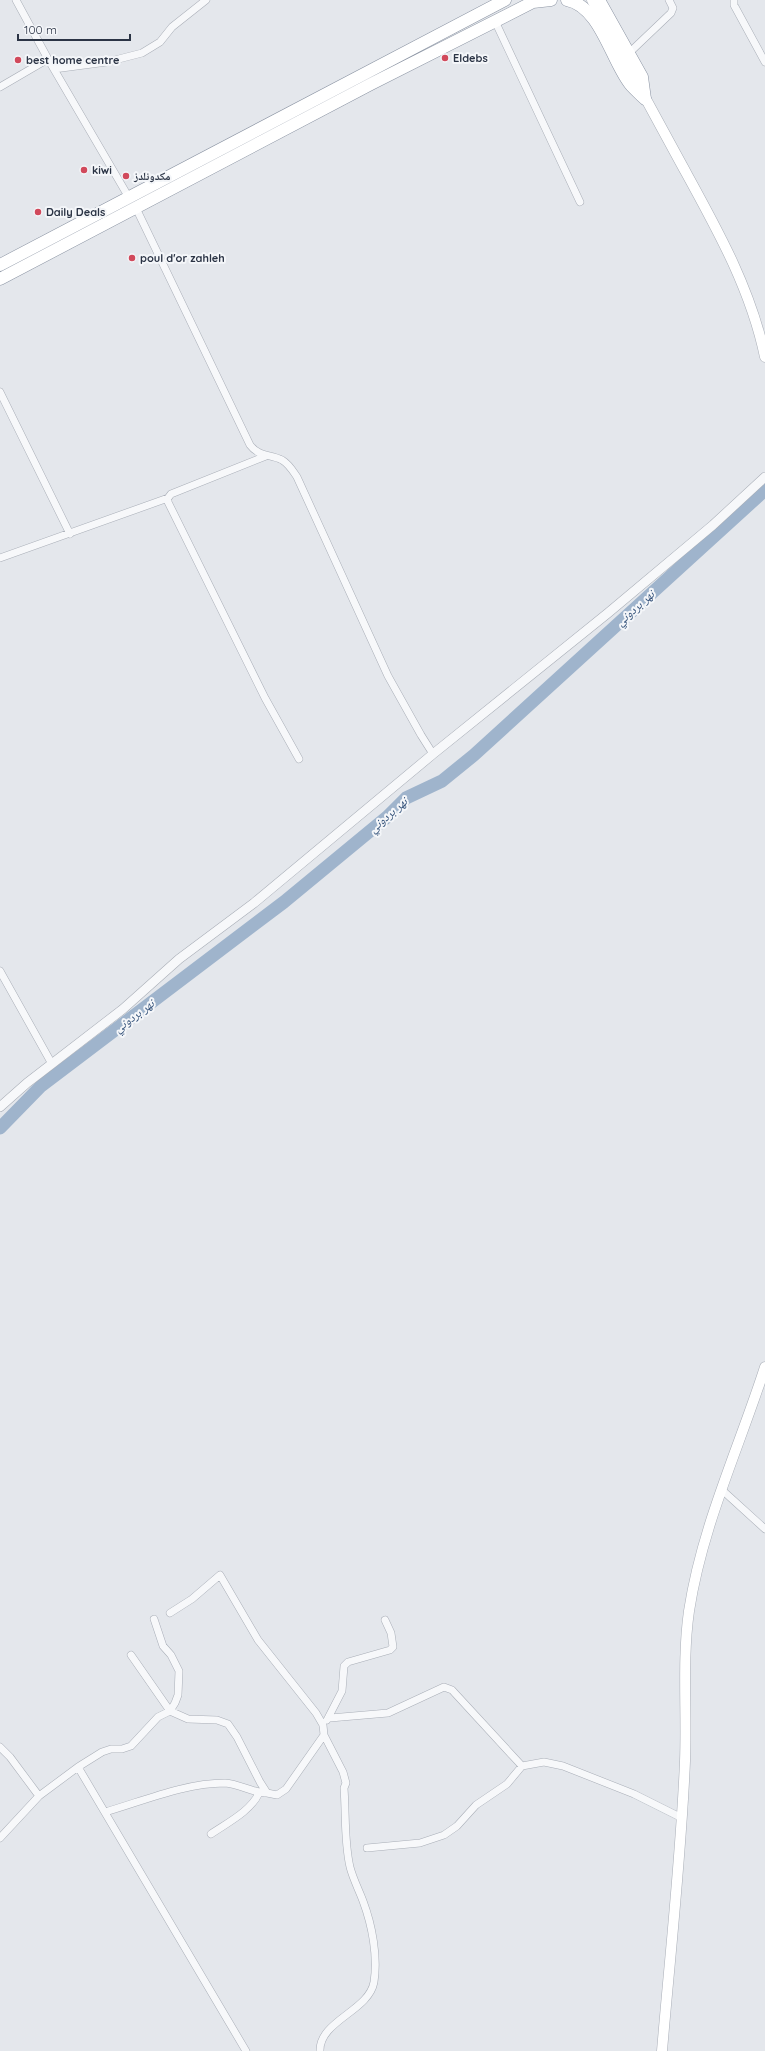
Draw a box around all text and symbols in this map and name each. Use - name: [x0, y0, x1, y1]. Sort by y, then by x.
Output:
- scale bar: [18, 16, 130, 42]
- text: 100 m: [24, 22, 57, 37]
- place label: Eldebs: [453, 51, 488, 65]
- place label: best home centre: [26, 53, 120, 67]
- marker: Eldebs: [440, 53, 450, 63]
- marker: best home centre: [13, 55, 23, 65]
- place label: kiwi: [92, 163, 112, 177]
- marker: kiwi: [79, 165, 89, 175]
- place label: مكدونلدز: [133, 169, 170, 183]
- marker: مكدونلدز: [121, 171, 131, 181]
- place label: Daily Deals: [46, 205, 105, 219]
- marker: Daily Deals: [33, 207, 43, 217]
- place label: poul d'or zahleh: [140, 251, 225, 265]
- marker: poul d'or zahleh: [127, 253, 137, 263]
- water label: نهر بردوني: [612, 585, 661, 631]
- water label: نهر بردوني: [365, 792, 414, 838]
- water label: نهر بردوني: [111, 994, 161, 1038]

